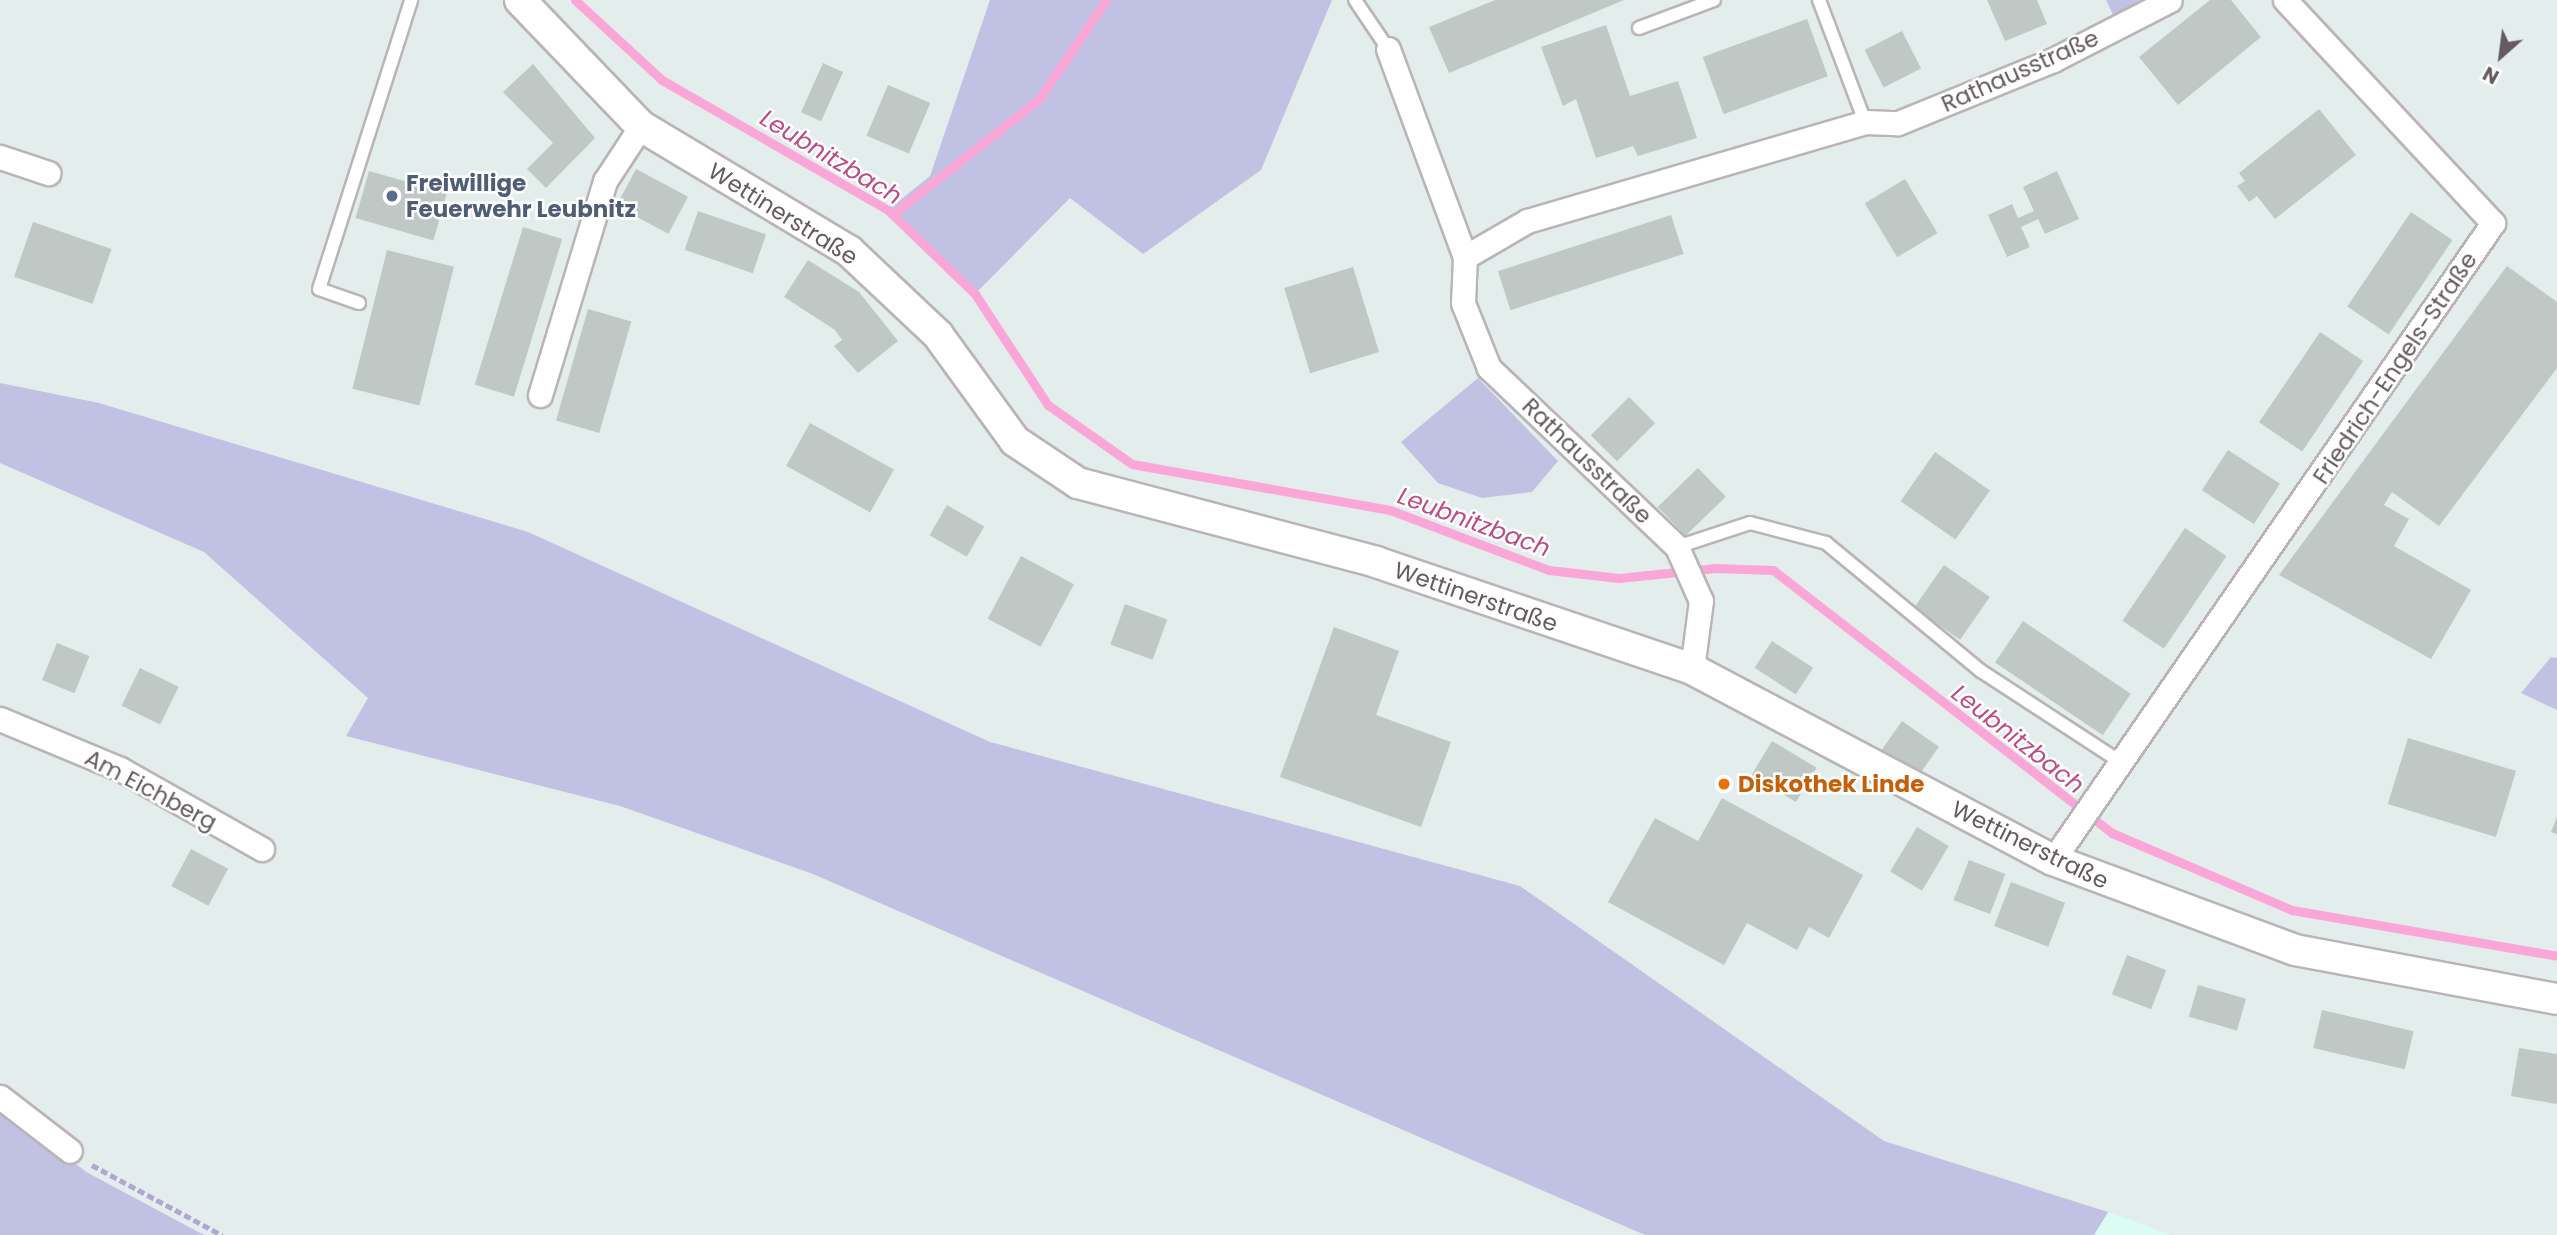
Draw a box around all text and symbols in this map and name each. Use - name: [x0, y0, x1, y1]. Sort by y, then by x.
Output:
- north arrow: [2466, 21, 2536, 91]
- street label: Rathausstraße: [1937, 24, 2103, 118]
- text: N: [2478, 60, 2504, 90]
- water label: Leubnitzbach: [755, 103, 907, 211]
- street label: Wettinerstraße: [703, 157, 863, 271]
- place label: Freiwillige Feuerwehr Leubnitz: [406, 169, 636, 223]
- marker: Freiwillige Feuerwehr Leubnitz: [384, 188, 400, 204]
- street label: Friedrich-Engels-Straße: [2307, 247, 2483, 489]
- street label: Rathausstraße: [1517, 392, 1657, 530]
- water label: Leubnitzbach: [1394, 481, 1554, 563]
- street label: Wettinerstraße: [1391, 556, 1561, 638]
- water label: Leubnitzbach: [1946, 678, 2090, 800]
- street label: Am Eichberg: [80, 744, 222, 836]
- place label: Diskothek Linde: [1738, 770, 1924, 798]
- marker: Diskothek Linde: [1716, 776, 1732, 792]
- street label: Wettinerstraße: [1947, 795, 2113, 895]

